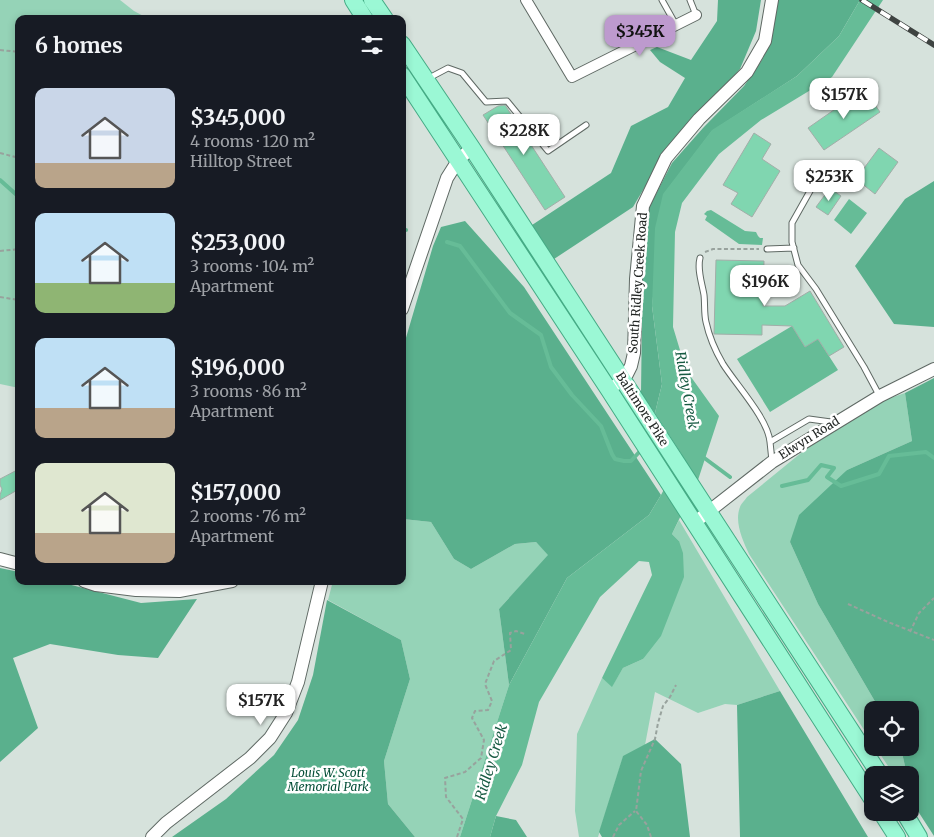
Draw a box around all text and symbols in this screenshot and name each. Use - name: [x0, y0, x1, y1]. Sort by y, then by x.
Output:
- pin: $345K: [605, 15, 675, 57]
- text: $345K: [615, 21, 665, 41]
- icon: filters: [358, 31, 386, 59]
- text: 6 homes: [35, 32, 123, 59]
- pin: $157K: [809, 78, 879, 120]
- text: $157K: [820, 84, 868, 104]
- text: $345,000: [190, 104, 286, 131]
- icon: home: [75, 108, 135, 168]
- pin: $228K: [489, 114, 559, 156]
- text: $228K: [499, 120, 549, 140]
- text: 4 rooms · 120 m²: [190, 131, 315, 151]
- text: Hilltop Street: [190, 151, 292, 171]
- pin: $253K: [794, 160, 864, 202]
- text: $253K: [805, 166, 853, 186]
- street label: South Ridley Creek Road: [625, 212, 650, 354]
- text: $253,000: [190, 229, 286, 256]
- icon: home: [75, 233, 135, 293]
- text: 3 rooms · 104 m²: [190, 256, 314, 276]
- pin: $196K: [730, 264, 800, 307]
- text: $196K: [741, 271, 789, 291]
- text: Apartment: [190, 276, 274, 296]
- water label: Ridley Creek: [671, 350, 703, 431]
- text: $196,000: [190, 354, 285, 381]
- icon: home: [75, 358, 135, 418]
- street label: Baltimore Pike: [613, 369, 672, 449]
- text: 3 rooms · 86 m²: [190, 381, 307, 401]
- text: Apartment: [190, 401, 274, 421]
- street label: Elwyn Road: [776, 413, 842, 462]
- text: $157,000: [190, 479, 281, 506]
- icon: home: [75, 483, 135, 543]
- text: 2 rooms · 76 m²: [190, 506, 306, 526]
- text: Apartment: [190, 526, 274, 546]
- pin: $157K: [226, 684, 296, 726]
- text: $157K: [237, 690, 285, 710]
- map controls: [864, 701, 919, 821]
- button: locate: [864, 701, 919, 756]
- water label: Ridley Creek: [471, 721, 511, 802]
- park label: Louis W. Scott Memorial Park: [286, 765, 369, 794]
- button: layers: [864, 766, 919, 821]

